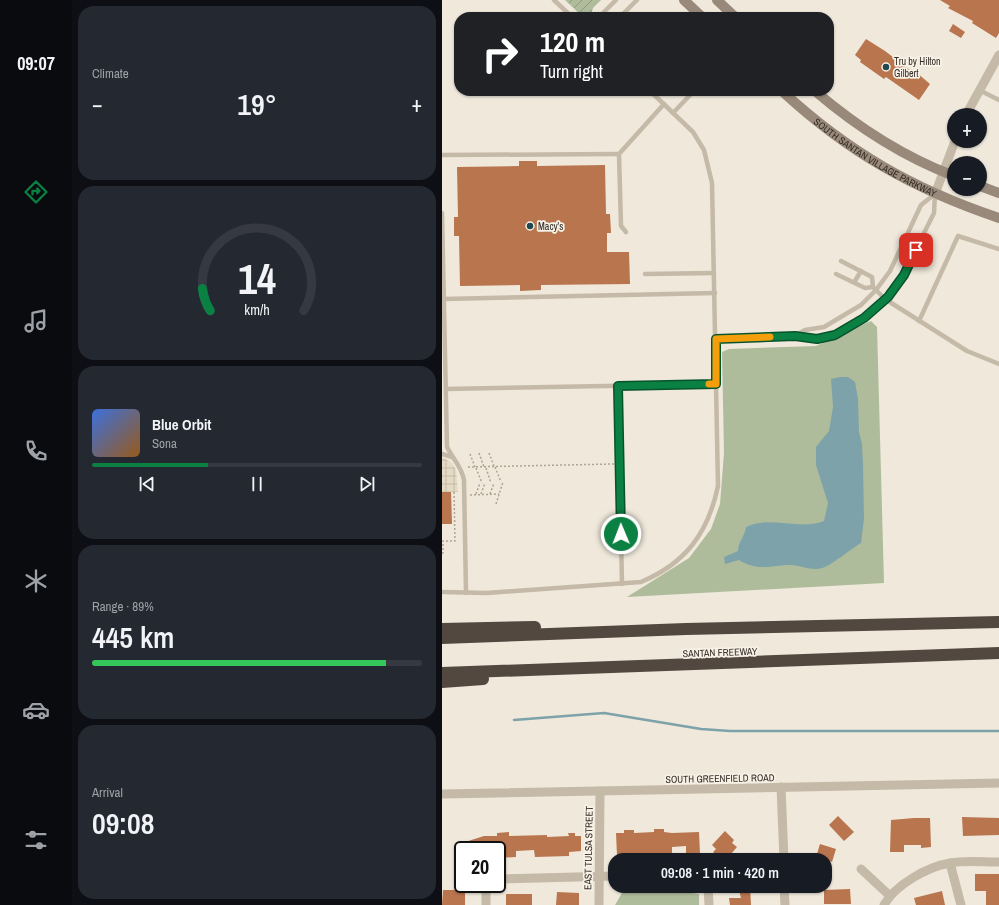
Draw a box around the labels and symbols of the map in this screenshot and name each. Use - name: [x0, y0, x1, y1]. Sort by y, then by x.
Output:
- place label: Tru by Hilton Gilbert: [894, 55, 941, 80]
- marker: Tru by Hilton Gilbert: [881, 62, 891, 72]
- street label: SOUTH SANTAN VILLAGE PARKWAY: [811, 115, 939, 200]
- place label: Macy's: [538, 220, 563, 233]
- marker: Macy's: [525, 221, 535, 231]
- pin: [899, 233, 933, 267]
- position arrow: [600, 513, 642, 555]
- street label: SANTAN FREEWAY: [683, 645, 758, 660]
- street label: SOUTH GREENFIELD ROAD: [665, 771, 775, 786]
- street label: EAST TULSA STREET: [581, 806, 596, 890]
- speed limit sign: 20: [454, 841, 506, 893]

